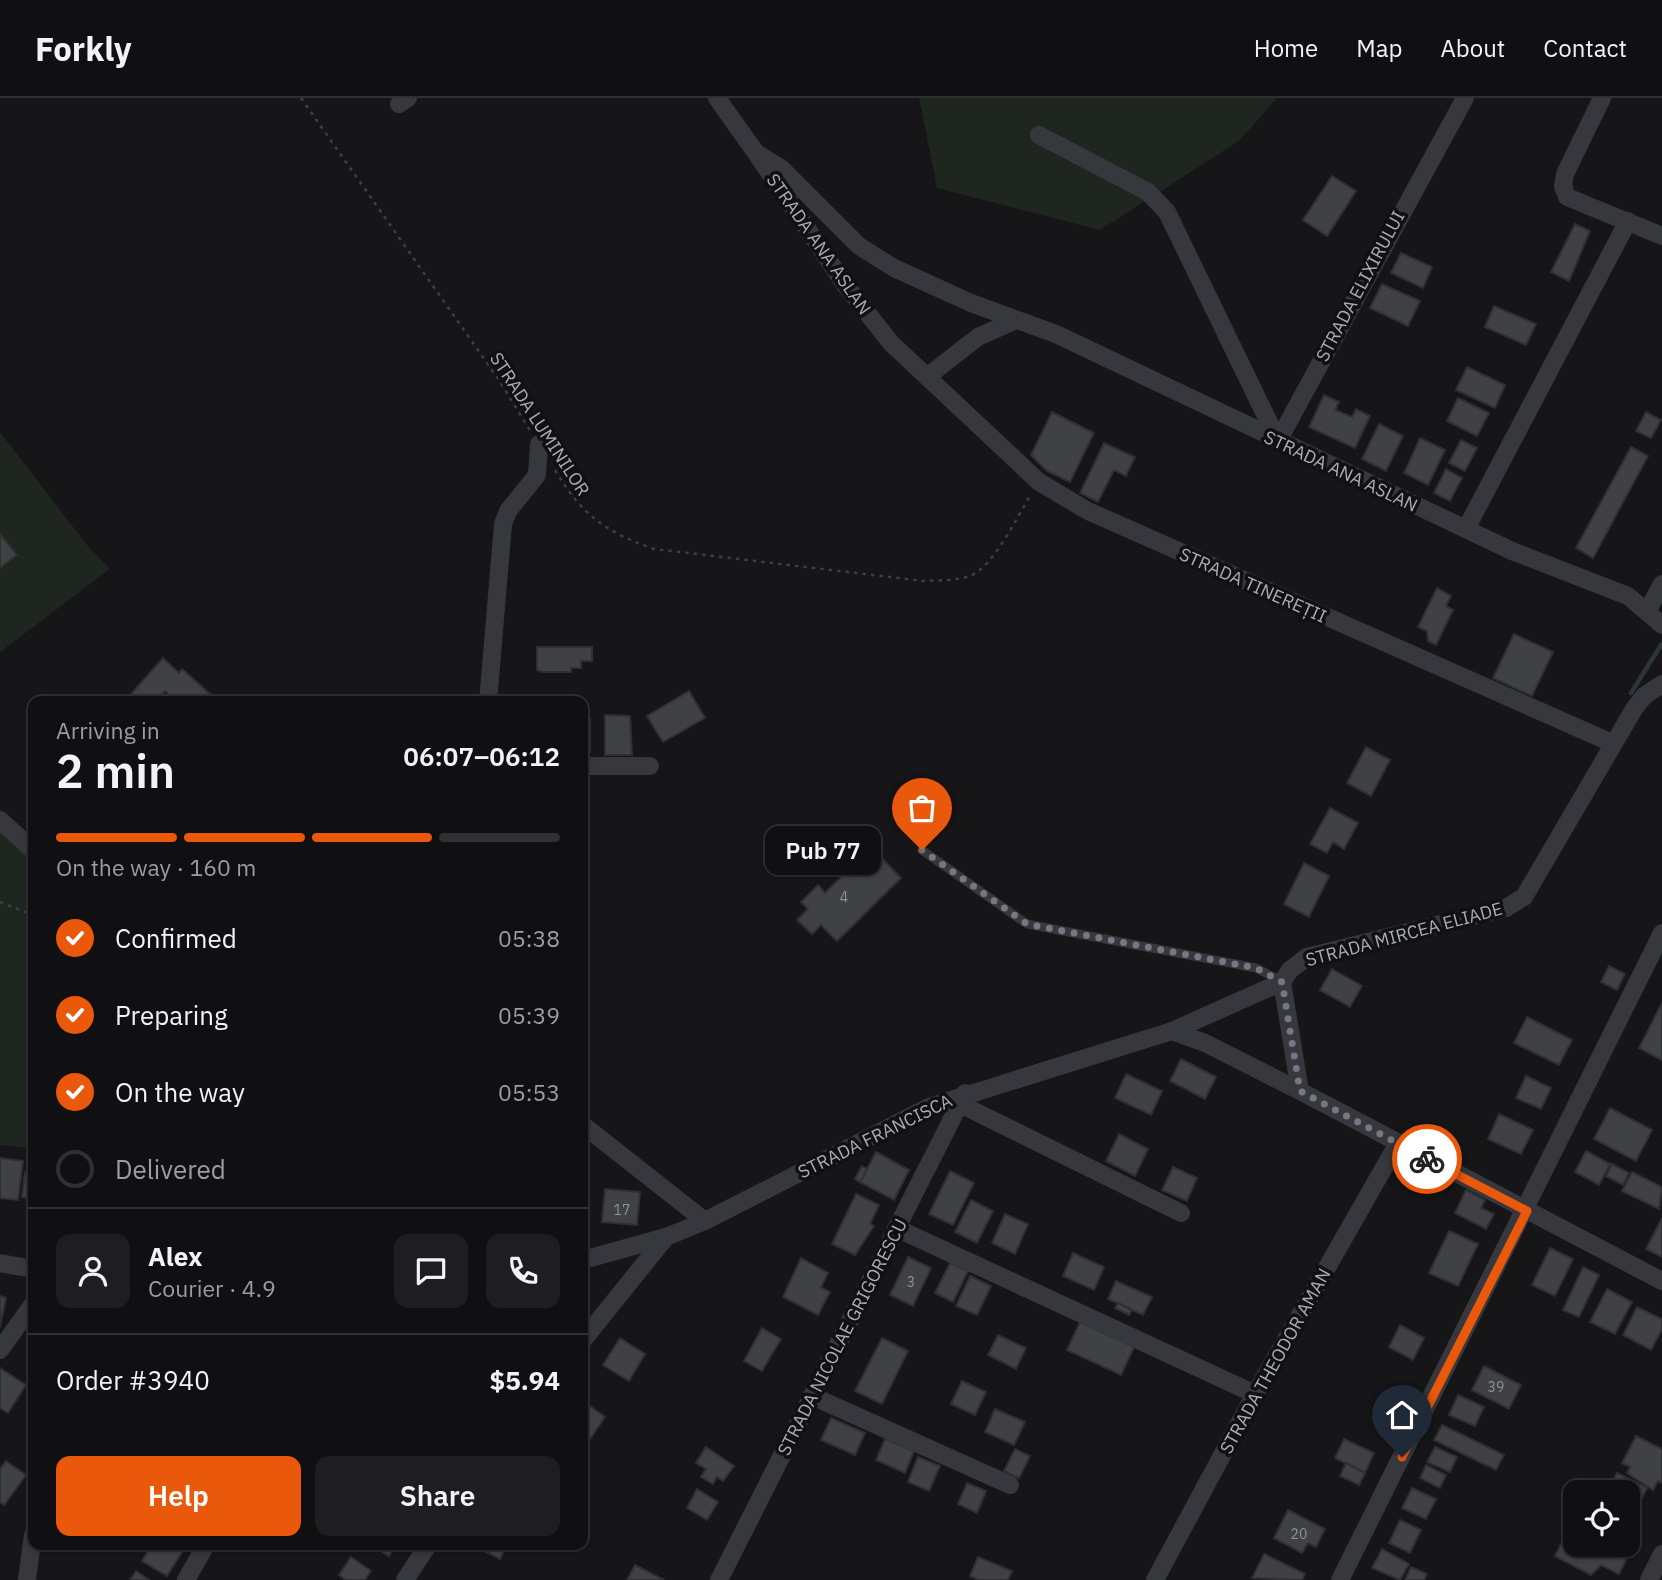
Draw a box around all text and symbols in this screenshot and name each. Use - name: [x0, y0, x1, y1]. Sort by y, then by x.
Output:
- text: Forkly: [35, 27, 132, 70]
- text: Home: [1254, 32, 1318, 64]
- text: Map: [1356, 32, 1402, 64]
- text: About: [1440, 32, 1505, 64]
- text: Contact: [1543, 32, 1627, 64]
- street label: STRADA ANA ASLAN: [762, 169, 876, 319]
- street label: STRADA ELIXIRULUI: [1311, 207, 1409, 365]
- street label: STRADA LUMINILOR: [485, 348, 595, 500]
- street label: STRADA ANA ASLAN: [1261, 425, 1421, 517]
- street label: STRADA TINEREȚII: [1176, 542, 1330, 628]
- text: Arriving in: [56, 715, 160, 745]
- text: 06:07–06:12: [403, 739, 560, 773]
- text: 2 min: [56, 741, 175, 801]
- pin: [892, 778, 952, 850]
- icon: bag: [903, 789, 941, 827]
- callout: Pub 77: [764, 826, 880, 874]
- text: Pub 77: [785, 835, 861, 865]
- text: On the way · 160 m: [56, 852, 256, 882]
- house number: 4: [840, 888, 848, 906]
- street label: STRADA MIRCEA ELIADE: [1303, 897, 1505, 971]
- icon: check: [56, 919, 94, 957]
- text: Confirmed: [115, 921, 237, 955]
- text: 05:38: [498, 923, 560, 953]
- icon: check: [56, 996, 94, 1034]
- text: Preparing: [115, 998, 228, 1032]
- text: 05:39: [498, 1000, 560, 1030]
- icon: check: [56, 1073, 94, 1111]
- text: On the way: [115, 1075, 245, 1109]
- text: 05:53: [498, 1077, 560, 1107]
- street label: STRADA FRANCISCA: [794, 1089, 956, 1183]
- courier: [1392, 1124, 1462, 1194]
- icon: bike: [1408, 1140, 1446, 1178]
- text: Delivered: [115, 1152, 226, 1186]
- house number: 17: [614, 1201, 630, 1219]
- street label: STRADA NICOLAE GRIGORESCU: [772, 1215, 912, 1459]
- button: person: [56, 1234, 130, 1308]
- button: chat: [394, 1234, 468, 1308]
- button: phone: [486, 1234, 560, 1308]
- text: Alex: [148, 1239, 202, 1273]
- street label: STRADA THEODOR AMAN: [1214, 1264, 1336, 1458]
- text: Courier · 4.9: [148, 1273, 276, 1303]
- house number: 3: [907, 1273, 915, 1291]
- text: Order #3940: [56, 1363, 210, 1397]
- text: $5.94: [490, 1363, 560, 1397]
- house number: 39: [1488, 1378, 1504, 1396]
- pin: [1372, 1385, 1432, 1457]
- icon: home: [1383, 1396, 1421, 1434]
- button: Help: [56, 1456, 301, 1536]
- button: Share: [315, 1456, 560, 1536]
- map controls: [1563, 1480, 1640, 1557]
- button: locate: [1563, 1480, 1640, 1557]
- house number: 20: [1291, 1525, 1307, 1543]

